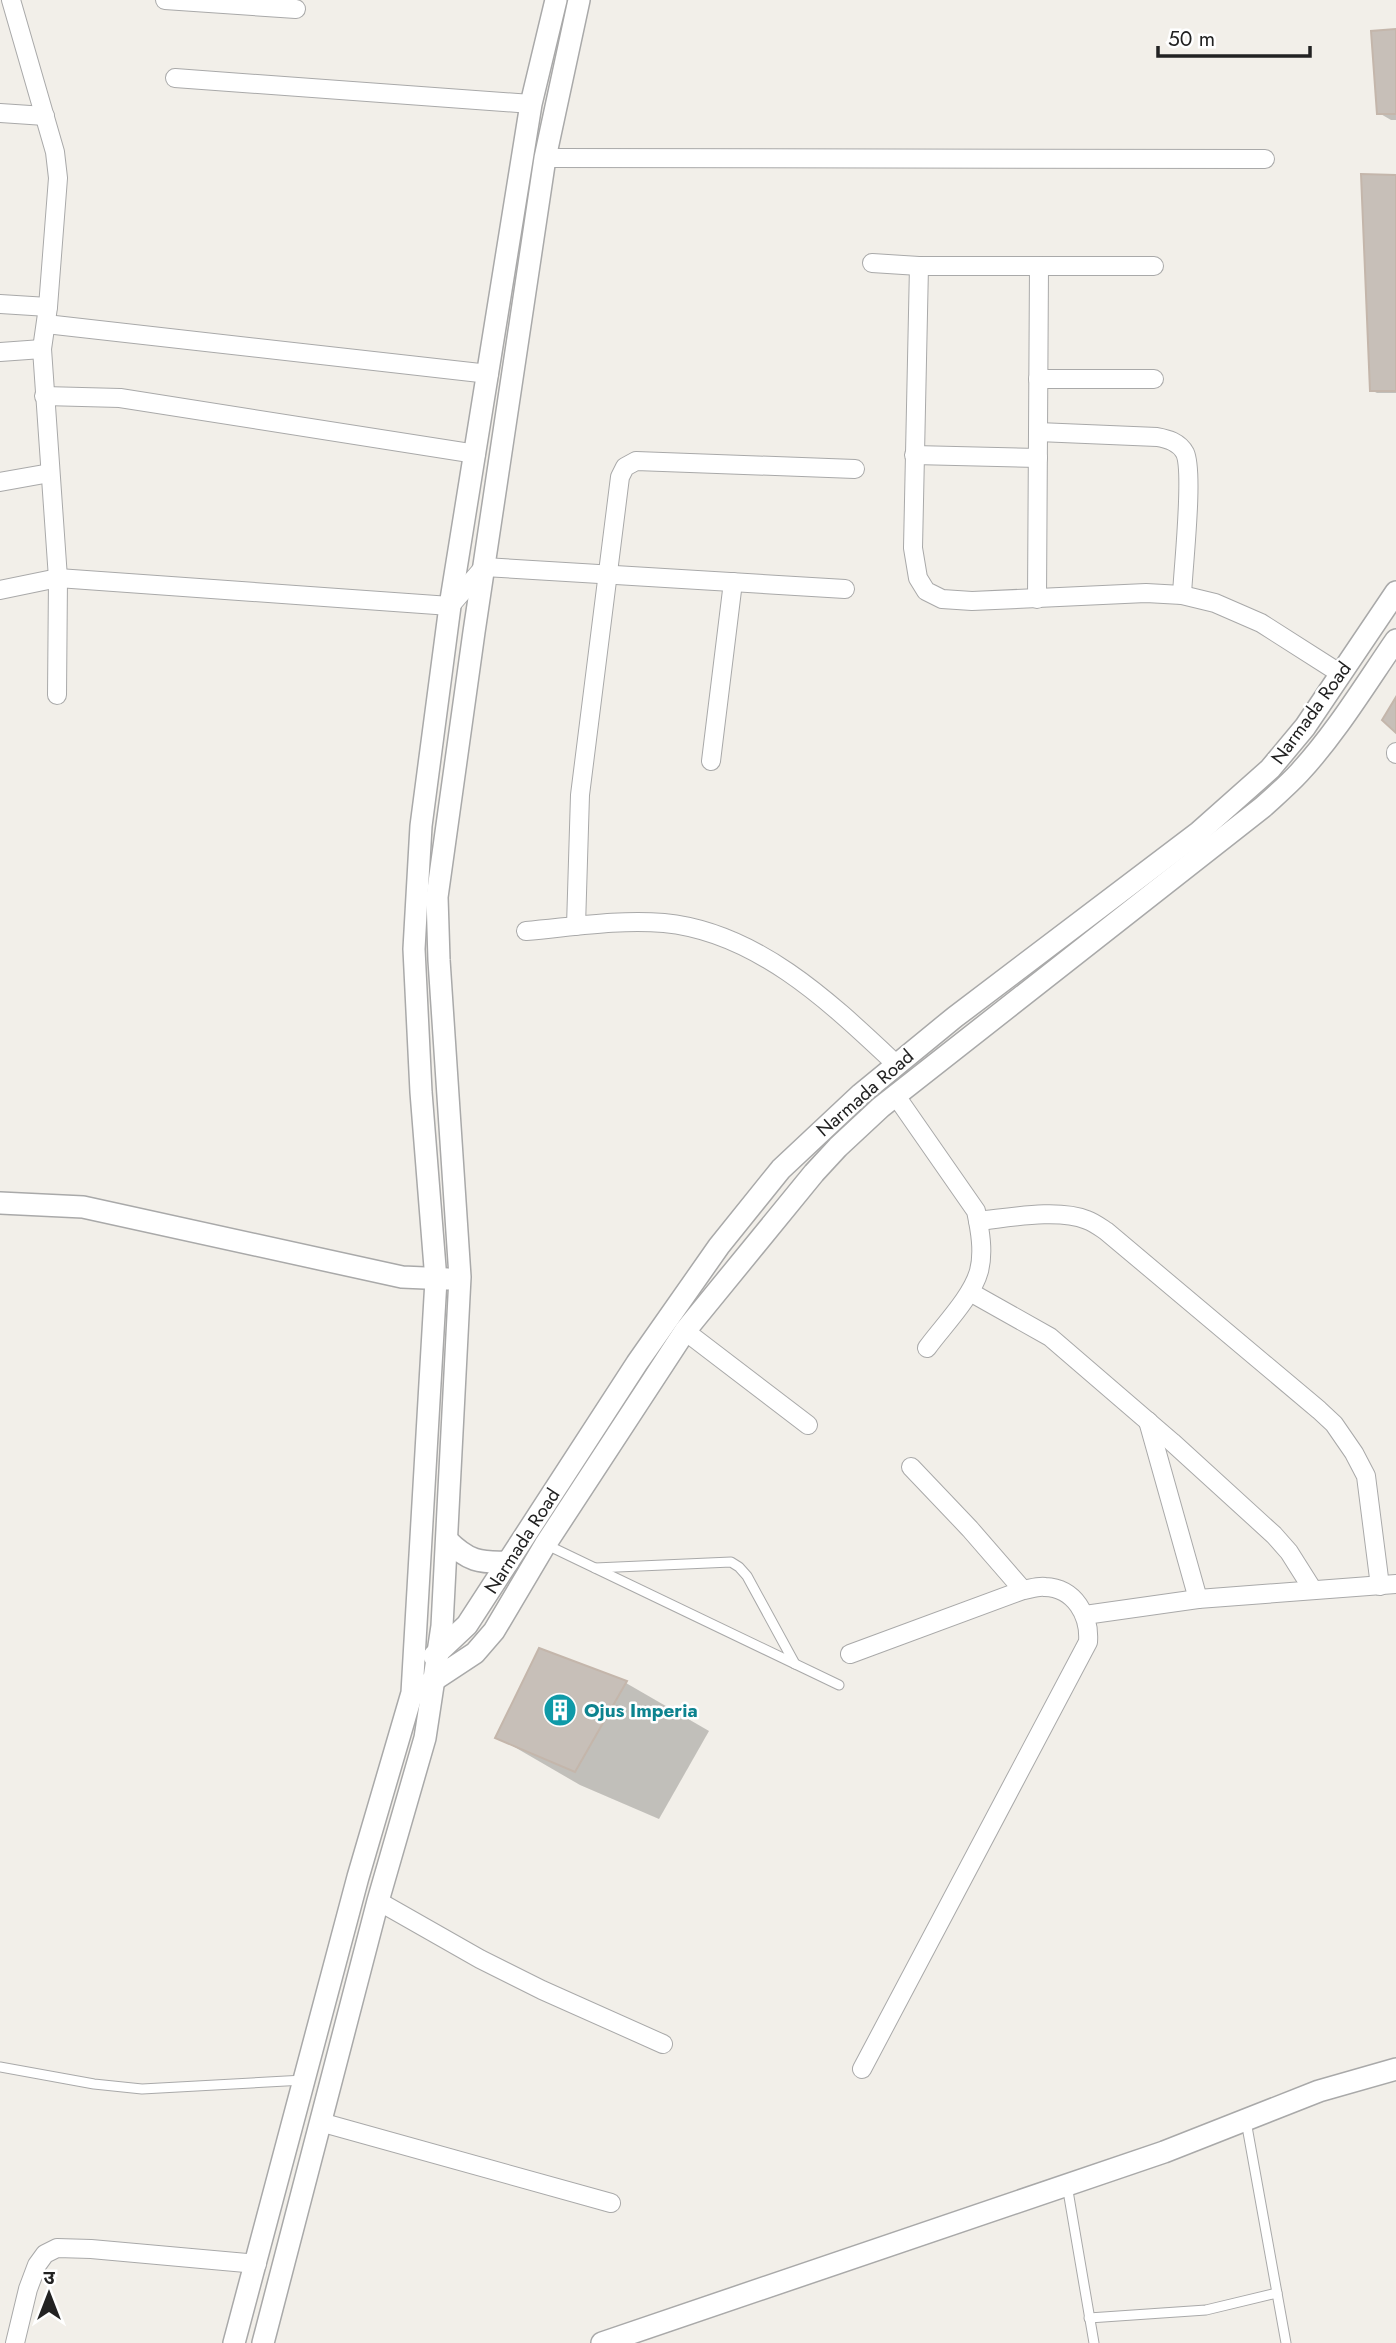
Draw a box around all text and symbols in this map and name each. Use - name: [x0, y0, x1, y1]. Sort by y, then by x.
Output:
- scale bar: [1158, 14, 1310, 58]
- text: 50 m: [1168, 24, 1215, 54]
- street label: Narmada Road: [1265, 656, 1357, 770]
- street label: Narmada Road: [810, 1043, 920, 1143]
- street label: Narmada Road: [478, 1483, 566, 1599]
- building icon: Ojus Imperia: [541, 1691, 579, 1729]
- place label: Ojus Imperia: [584, 1697, 698, 1724]
- north arrow: [14, 2259, 84, 2329]
- text: उ: [43, 2264, 55, 2291]

